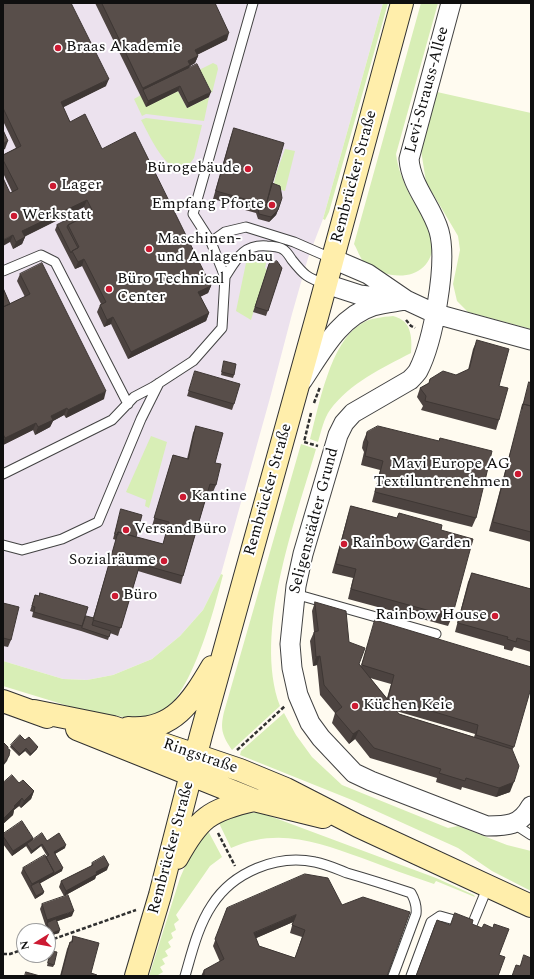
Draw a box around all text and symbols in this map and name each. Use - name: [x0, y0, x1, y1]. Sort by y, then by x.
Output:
- street label: Levi-Strauss-Allee: [402, 25, 454, 155]
- place label: Braas Akademie: [66, 38, 181, 58]
- marker: Braas Akademie: [53, 43, 63, 53]
- street label: Rembrücker Straße: [328, 108, 382, 246]
- place label: Bürogebäude: [147, 159, 240, 179]
- marker: Bürogebäude: [243, 164, 253, 174]
- place label: Lager: [61, 176, 102, 196]
- marker: Lager: [48, 181, 58, 191]
- place label: Empfang Pforte: [152, 195, 264, 215]
- marker: Empfang Pforte: [267, 200, 277, 210]
- place label: Werkstatt: [22, 206, 92, 226]
- marker: Werkstatt: [9, 211, 19, 221]
- place label: Maschinen- und Anlagenbau: [157, 230, 273, 268]
- marker: Maschinen- und Anlagenbau: [144, 244, 154, 254]
- place label: Büro Technical Center: [117, 270, 225, 308]
- marker: Büro Technical Center: [104, 284, 114, 294]
- street label: Rembrücker Straße: [241, 422, 297, 558]
- street label: Seligenstädter Grund: [286, 446, 344, 596]
- place label: Mavi Europe AG Textiluntrenehmen: [374, 455, 510, 493]
- marker: Mavi Europe AG Textiluntrenehmen: [513, 469, 523, 479]
- place label: Kantine: [191, 487, 247, 507]
- marker: Kantine: [178, 492, 188, 502]
- place label: VersandBüro: [134, 520, 227, 540]
- marker: VersandBüro: [121, 525, 131, 535]
- place label: Rainbow Garden: [352, 534, 471, 554]
- marker: Rainbow Garden: [339, 539, 349, 549]
- place label: Sozialräume: [69, 551, 156, 571]
- marker: Sozialräume: [159, 556, 169, 566]
- place label: Büro: [123, 586, 157, 606]
- marker: Büro: [110, 591, 120, 601]
- place label: Rainbow House: [375, 606, 487, 626]
- marker: Rainbow House: [490, 611, 500, 621]
- place label: Küchen Keie: [363, 696, 453, 716]
- marker: Küchen Keie: [350, 701, 360, 711]
- street label: Ringstraße: [160, 735, 240, 779]
- street label: Rembrücker Straße: [145, 779, 199, 917]
- north arrow: [16, 923, 56, 963]
- text: N: [16, 939, 34, 951]

